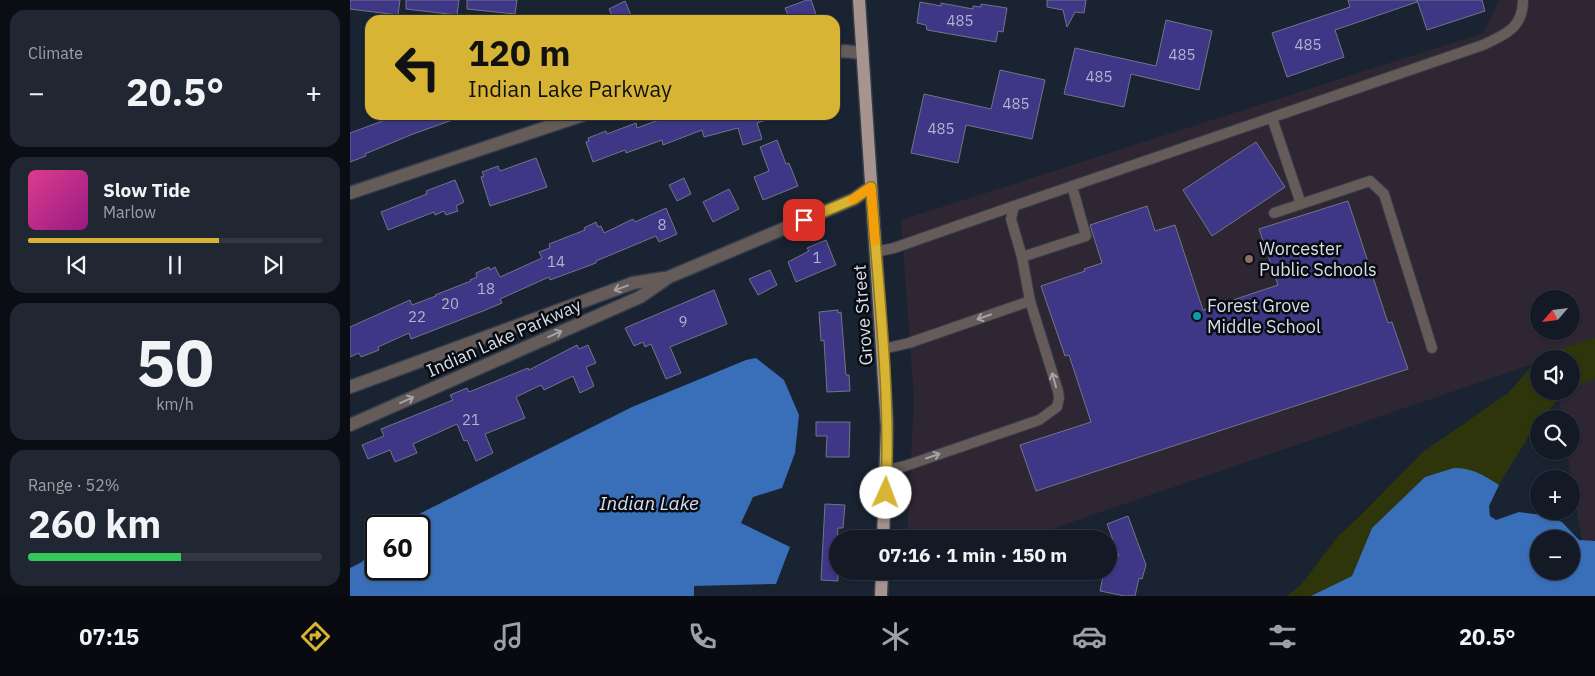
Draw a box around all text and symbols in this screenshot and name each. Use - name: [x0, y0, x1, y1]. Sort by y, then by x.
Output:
- house number: 485: [946, 11, 974, 30]
- text: 120 m: [468, 30, 571, 76]
- icon: left: [385, 35, 450, 100]
- house number: 485: [1294, 35, 1322, 54]
- text: Climate: [28, 43, 83, 63]
- house number: 485: [1168, 45, 1196, 64]
- text: 20.5°: [126, 67, 224, 116]
- house number: 485: [1085, 67, 1113, 86]
- text: −: [28, 74, 45, 111]
- text: +: [305, 74, 322, 111]
- text: Indian Lake Parkway: [468, 74, 672, 103]
- house number: 485: [1002, 94, 1030, 113]
- house number: 485: [927, 119, 955, 138]
- text: Slow Tide: [103, 178, 190, 202]
- pin: [783, 199, 825, 241]
- text: Marlow: [103, 202, 156, 222]
- icon: arrive: [790, 206, 818, 234]
- house number: 8: [657, 215, 667, 234]
- place label: Worcester Public Schools: [1259, 237, 1377, 281]
- house number: 1: [812, 248, 822, 267]
- icon: previous: [63, 251, 91, 279]
- icon: pause: [161, 251, 189, 279]
- icon: next: [259, 251, 287, 279]
- house number: 14: [547, 252, 565, 271]
- marker: Worcester Public Schools: [1243, 253, 1255, 265]
- street label: Grove Street: [847, 264, 878, 366]
- house number: 18: [477, 279, 495, 298]
- one-way arrow: [614, 284, 629, 293]
- north arrow: [1530, 290, 1580, 340]
- map controls: [1530, 290, 1580, 580]
- street label: Indian Lake Parkway: [423, 293, 585, 382]
- house number: 20: [441, 294, 459, 313]
- place label: Forest Grove Middle School: [1207, 294, 1321, 338]
- house number: 22: [408, 307, 426, 326]
- marker: Forest Grove Middle School: [1191, 310, 1203, 322]
- house number: 9: [678, 312, 688, 331]
- one-way arrow: [976, 313, 992, 322]
- text: 50: [136, 319, 214, 404]
- one-way arrow: [547, 329, 562, 339]
- button: sound: [1530, 350, 1580, 400]
- one-way arrow: [1049, 372, 1059, 388]
- text: km/h: [156, 394, 194, 414]
- one-way arrow: [399, 394, 414, 404]
- house number: 21: [462, 410, 480, 429]
- button: search: [1530, 410, 1580, 460]
- one-way arrow: [925, 451, 940, 460]
- position arrow: [859, 466, 911, 518]
- button: +: [1530, 470, 1580, 520]
- text: Range · 52%: [28, 475, 120, 495]
- water label: Indian Lake: [599, 491, 699, 515]
- text: 260 km: [28, 499, 161, 548]
- speed limit sign: 60: [365, 515, 430, 580]
- button: −: [1530, 530, 1580, 580]
- text: 07:16 · 1 min · 150 m: [879, 543, 1067, 567]
- icon: directions: [298, 619, 333, 654]
- icon: music: [491, 619, 526, 654]
- icon: phone: [685, 619, 720, 654]
- icon: climate: [878, 619, 913, 654]
- icon: car: [1072, 619, 1107, 654]
- icon: filters: [1265, 619, 1300, 654]
- text: 07:15: [79, 622, 139, 651]
- text: 20.5°: [1459, 622, 1516, 651]

